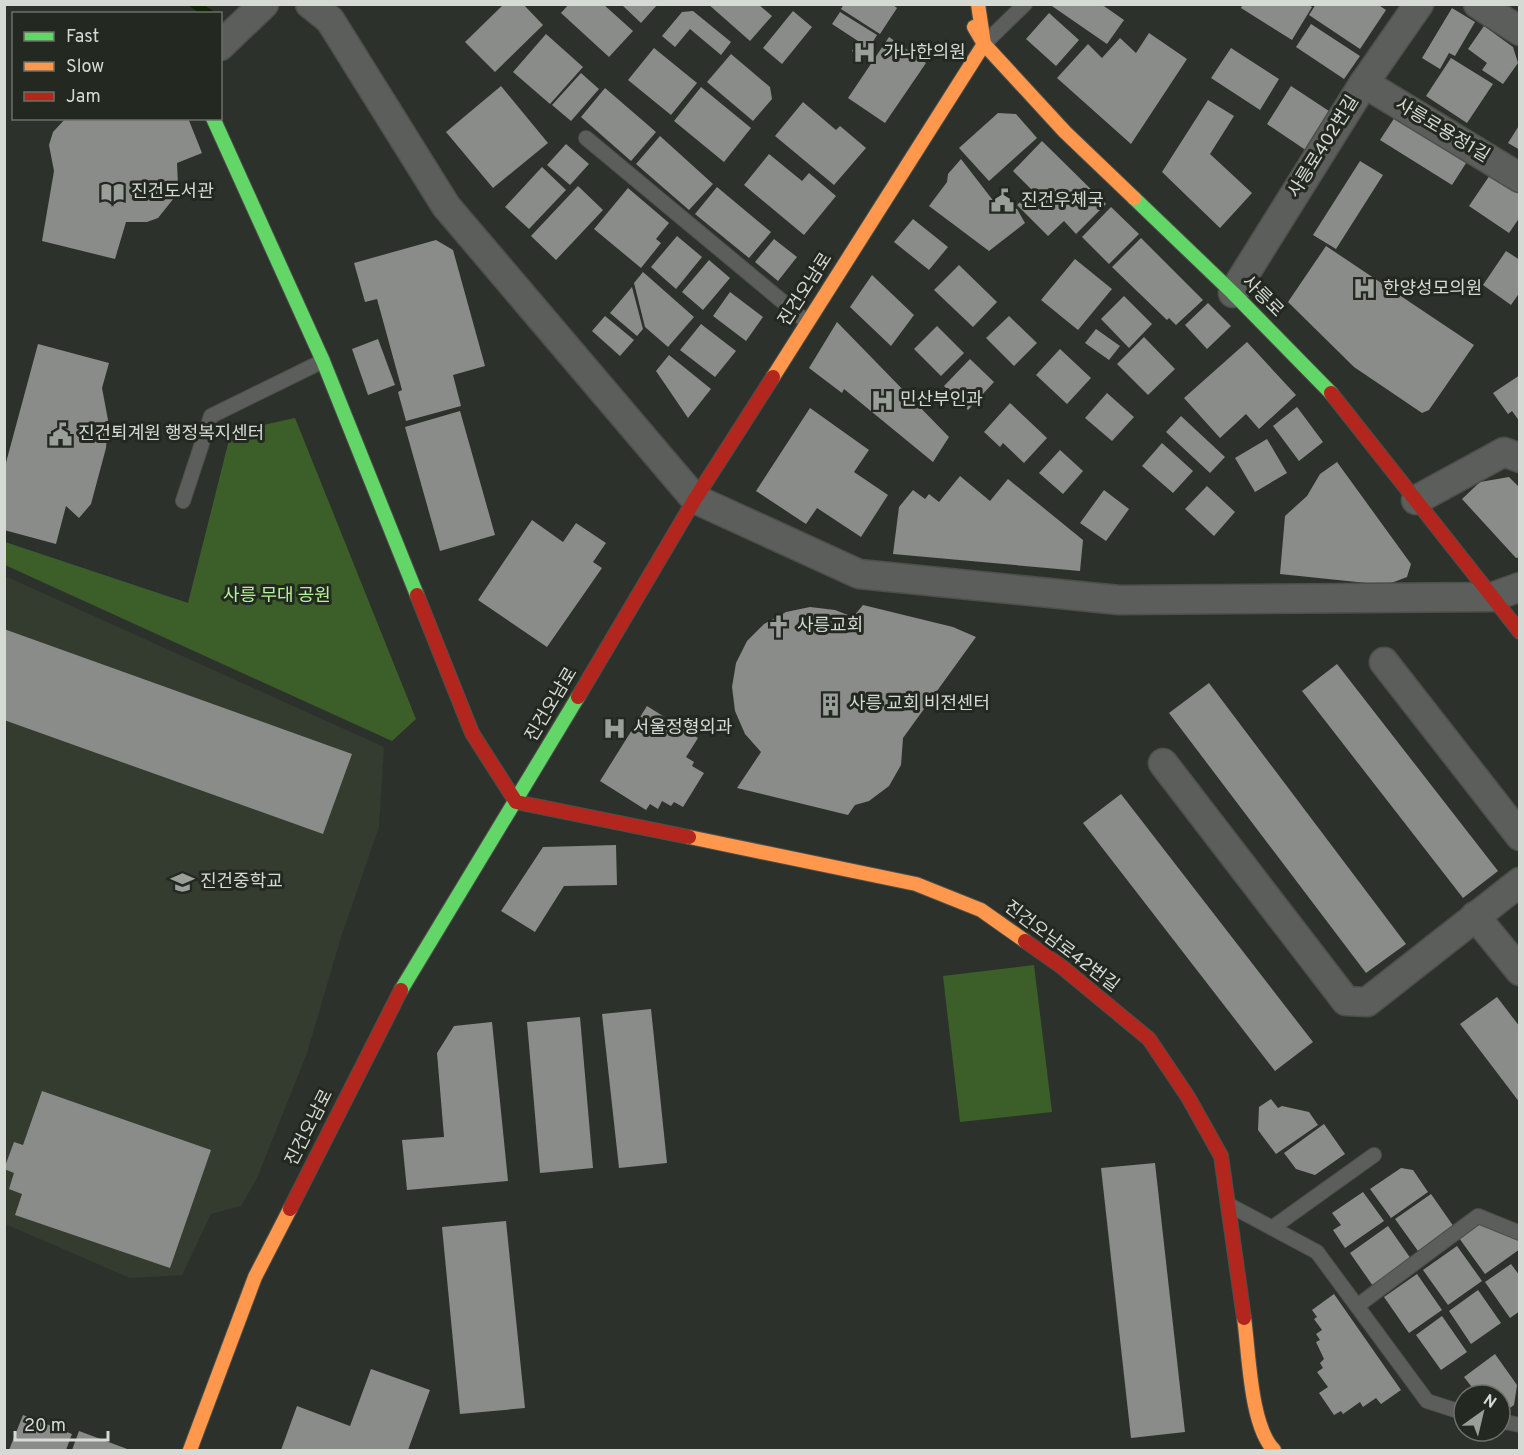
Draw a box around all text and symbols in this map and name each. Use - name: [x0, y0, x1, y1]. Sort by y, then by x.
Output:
- legend: [12, 12, 222, 120]
- text: Fast: [66, 26, 99, 49]
- hospital icon: 가나한의원: [852, 40, 878, 66]
- place label: 가나한의원: [883, 42, 966, 65]
- text: Slow: [66, 56, 104, 79]
- text: Jam: [66, 86, 101, 109]
- street label: 사릉로402번길: [1283, 91, 1365, 203]
- street label: 사릉로용정1길: [1391, 94, 1493, 168]
- library icon: 진건도서관: [100, 179, 126, 205]
- place label: 진건도서관: [131, 181, 214, 204]
- public building icon: 진건우체국: [990, 188, 1016, 214]
- place label: 진건우체국: [1021, 190, 1104, 213]
- street label: 진건오남로: [774, 249, 838, 331]
- street label: 사릉로: [1236, 271, 1288, 323]
- hospital icon: 한양성모의원: [1352, 276, 1378, 302]
- place label: 한양성모의원: [1383, 278, 1482, 301]
- hospital icon: 민산부인과: [869, 387, 895, 413]
- place label: 민산부인과: [900, 389, 983, 412]
- public building icon: 진건퇴계원 행정복지센터: [47, 421, 73, 447]
- place label: 진건퇴계원 행정복지센터: [78, 423, 264, 446]
- park label: 사릉 무대 공원: [223, 585, 331, 608]
- church icon: 사릉교회: [766, 613, 792, 639]
- place label: 사릉교회: [797, 615, 863, 638]
- street label: 진건오남로: [521, 664, 583, 746]
- building icon: 사릉 교회 비전센터: [818, 691, 844, 717]
- place label: 사릉 교회 비전센터: [849, 693, 990, 716]
- hospital icon: 서울정형외과: [602, 715, 628, 741]
- place label: 서울정형외과: [633, 717, 733, 740]
- school or university icon: 진건중학교: [169, 869, 195, 895]
- place label: 진건중학교: [200, 871, 283, 894]
- street label: 진건오남로42번길: [999, 896, 1123, 998]
- street label: 진건오남로: [281, 1086, 339, 1170]
- north arrow: [1452, 1383, 1512, 1443]
- text: N: [1479, 1391, 1500, 1414]
- scale bar: [15, 1404, 108, 1442]
- text: 20 m: [24, 1415, 66, 1438]

